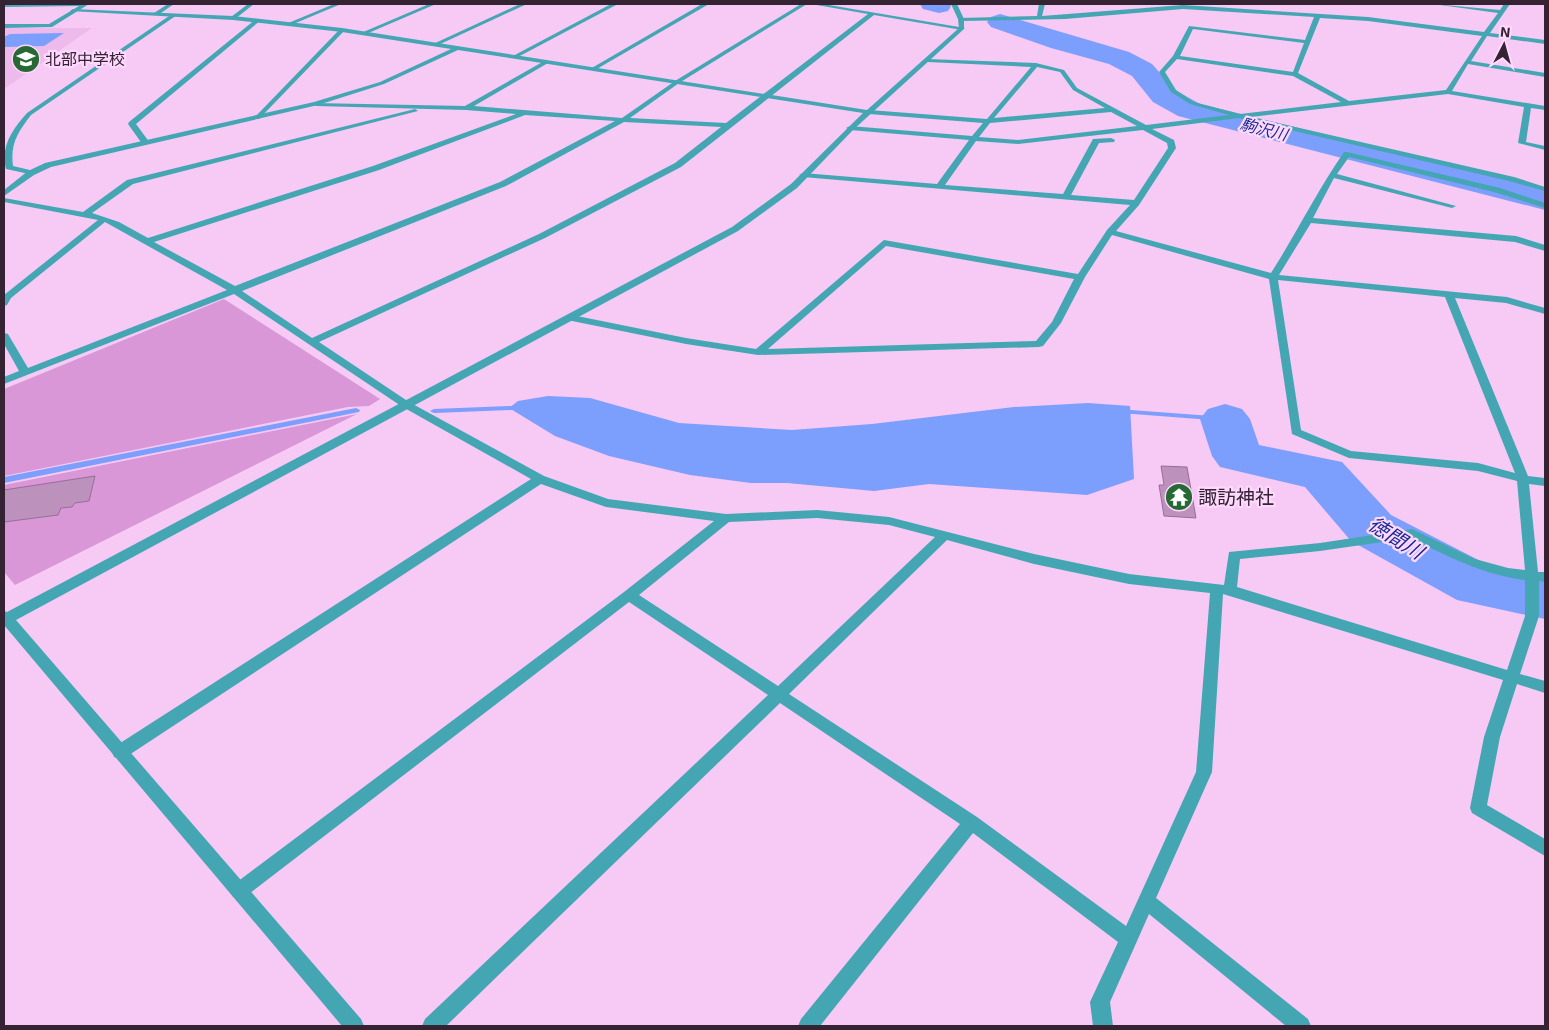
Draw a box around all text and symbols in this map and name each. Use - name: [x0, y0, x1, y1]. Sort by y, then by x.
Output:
- north arrow: [1479, 20, 1529, 70]
- text: N: [1499, 23, 1511, 41]
- school or university icon: 北部中学校: [11, 44, 41, 74]
- place label: 北部中学校: [45, 49, 125, 68]
- water label: 駒沢川: [1239, 113, 1292, 144]
- temple icon: 諏訪神社: [1164, 482, 1194, 512]
- place label: 諏訪神社: [1198, 485, 1274, 508]
- water label: 徳間川: [1365, 511, 1430, 564]

